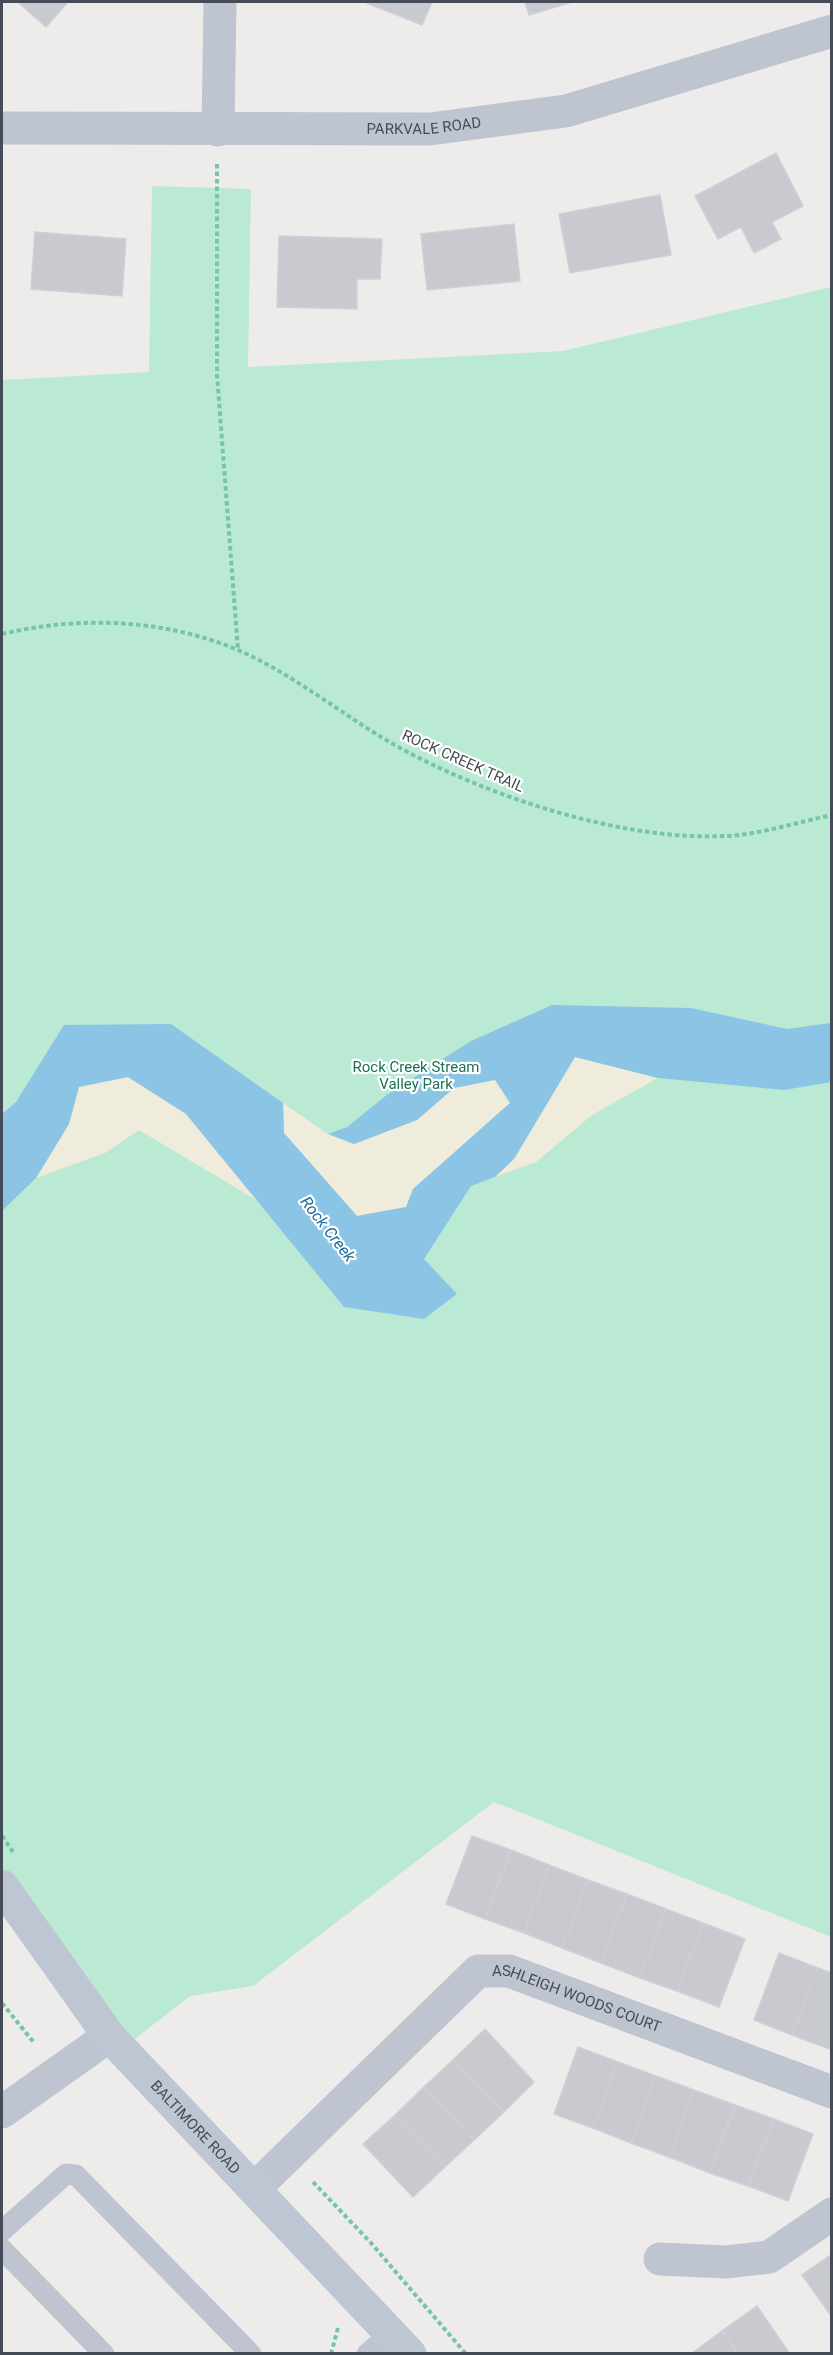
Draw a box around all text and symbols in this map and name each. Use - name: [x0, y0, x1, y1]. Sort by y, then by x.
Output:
- street label: PARKVALE ROAD: [366, 113, 482, 138]
- street label: ROCK CREEK TRAIL: [399, 726, 527, 796]
- park label: Rock Creek Stream Valley Park: [353, 1058, 479, 1093]
- water label: Rock Creek: [297, 1192, 360, 1266]
- street label: ASHLEIGH WOODS COURT: [492, 1962, 664, 2036]
- street label: BALTIMORE ROAD: [147, 2077, 244, 2178]

